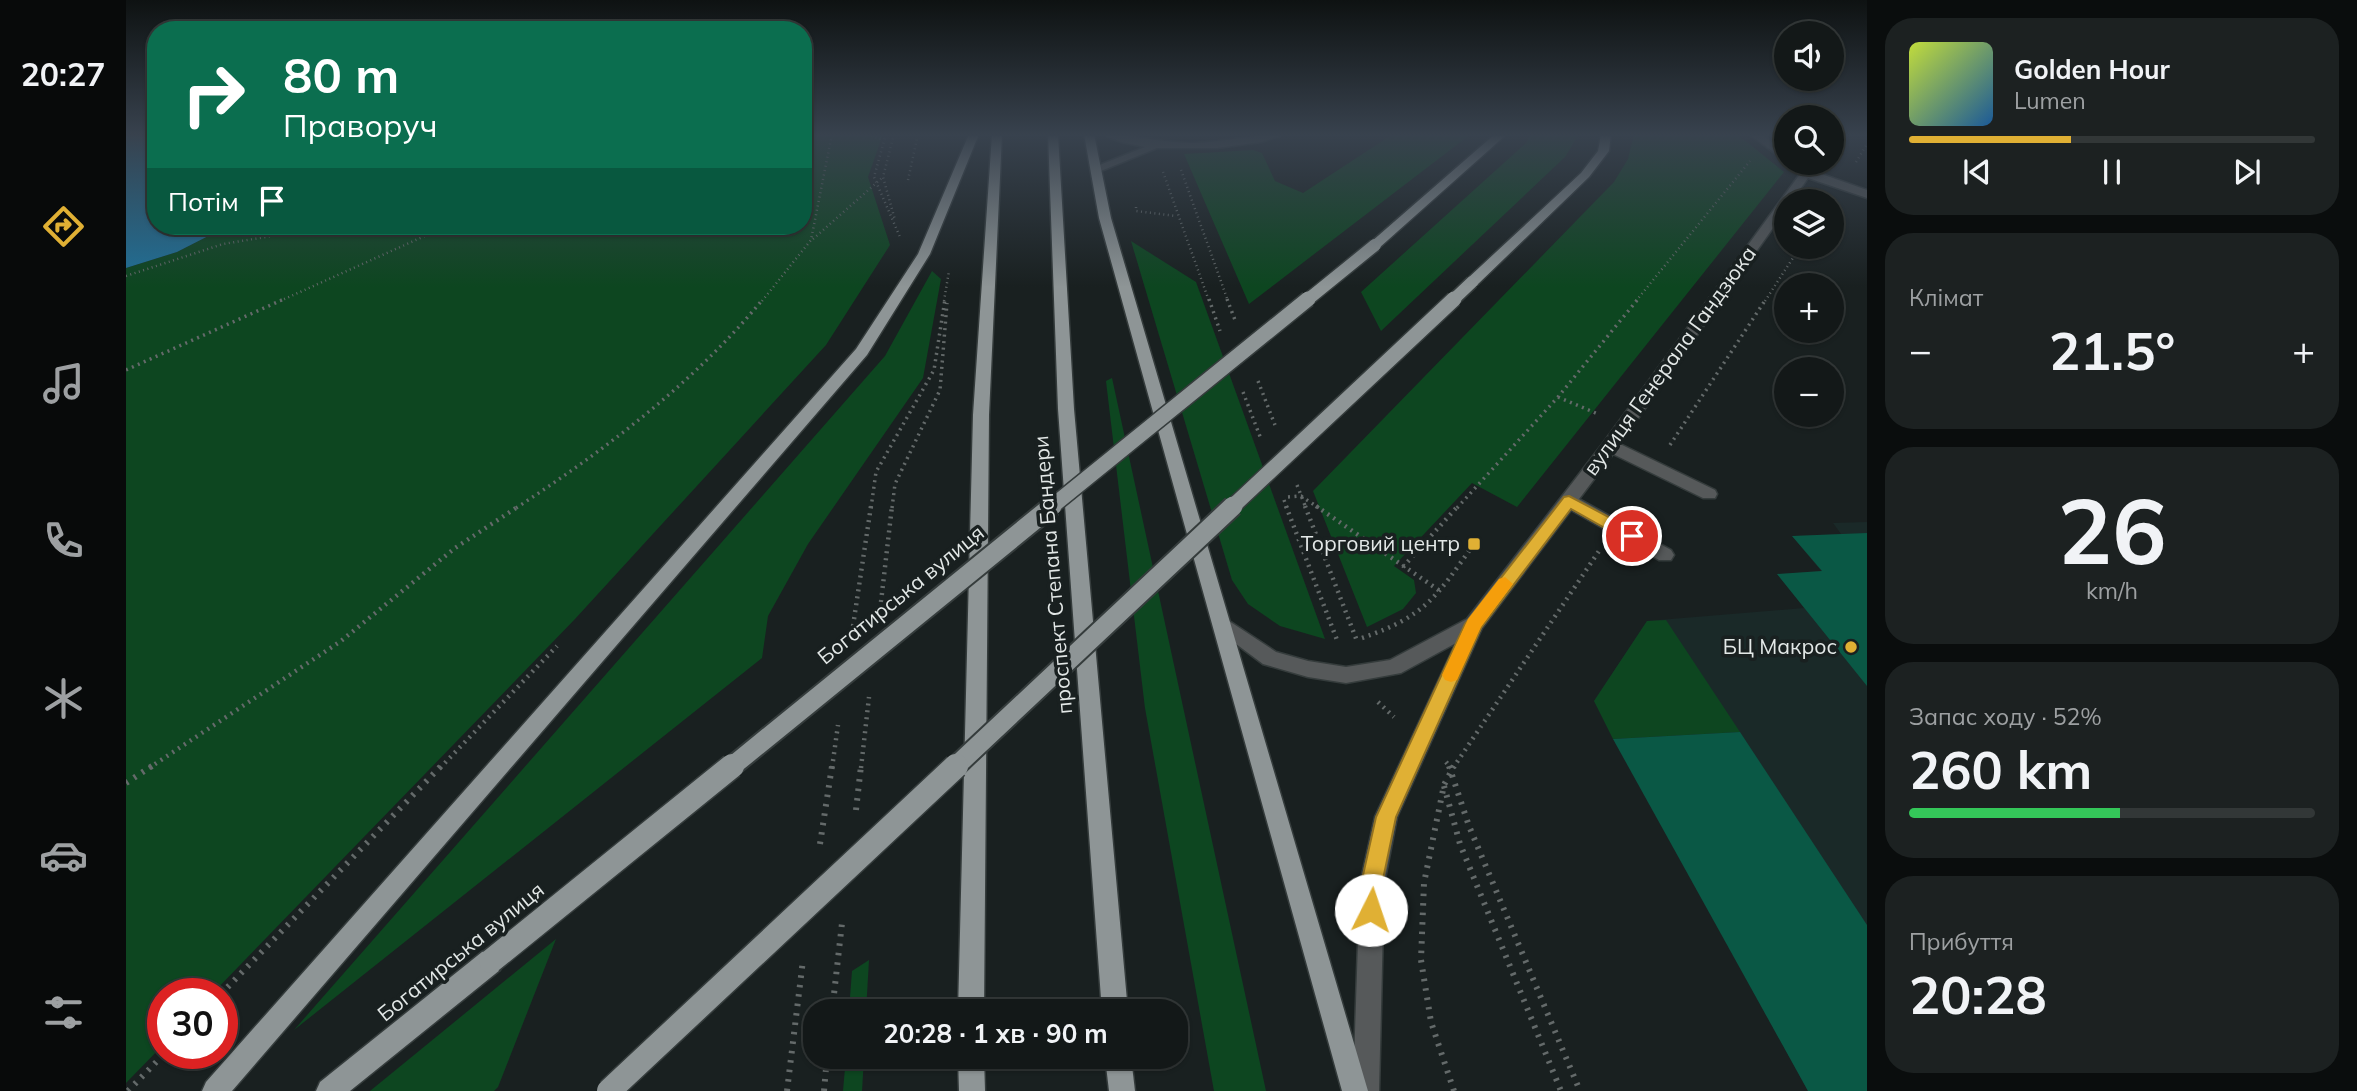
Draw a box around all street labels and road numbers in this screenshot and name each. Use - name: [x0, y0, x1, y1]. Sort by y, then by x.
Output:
- street label: вулиця Генерала Гандзюка: [1577, 241, 1761, 480]
- street label: проспект Степана Бандери: [1027, 435, 1077, 715]
- street label: Богатирська вулиця: [812, 519, 989, 669]
- street label: Богатирська вулиця: [372, 876, 549, 1026]

